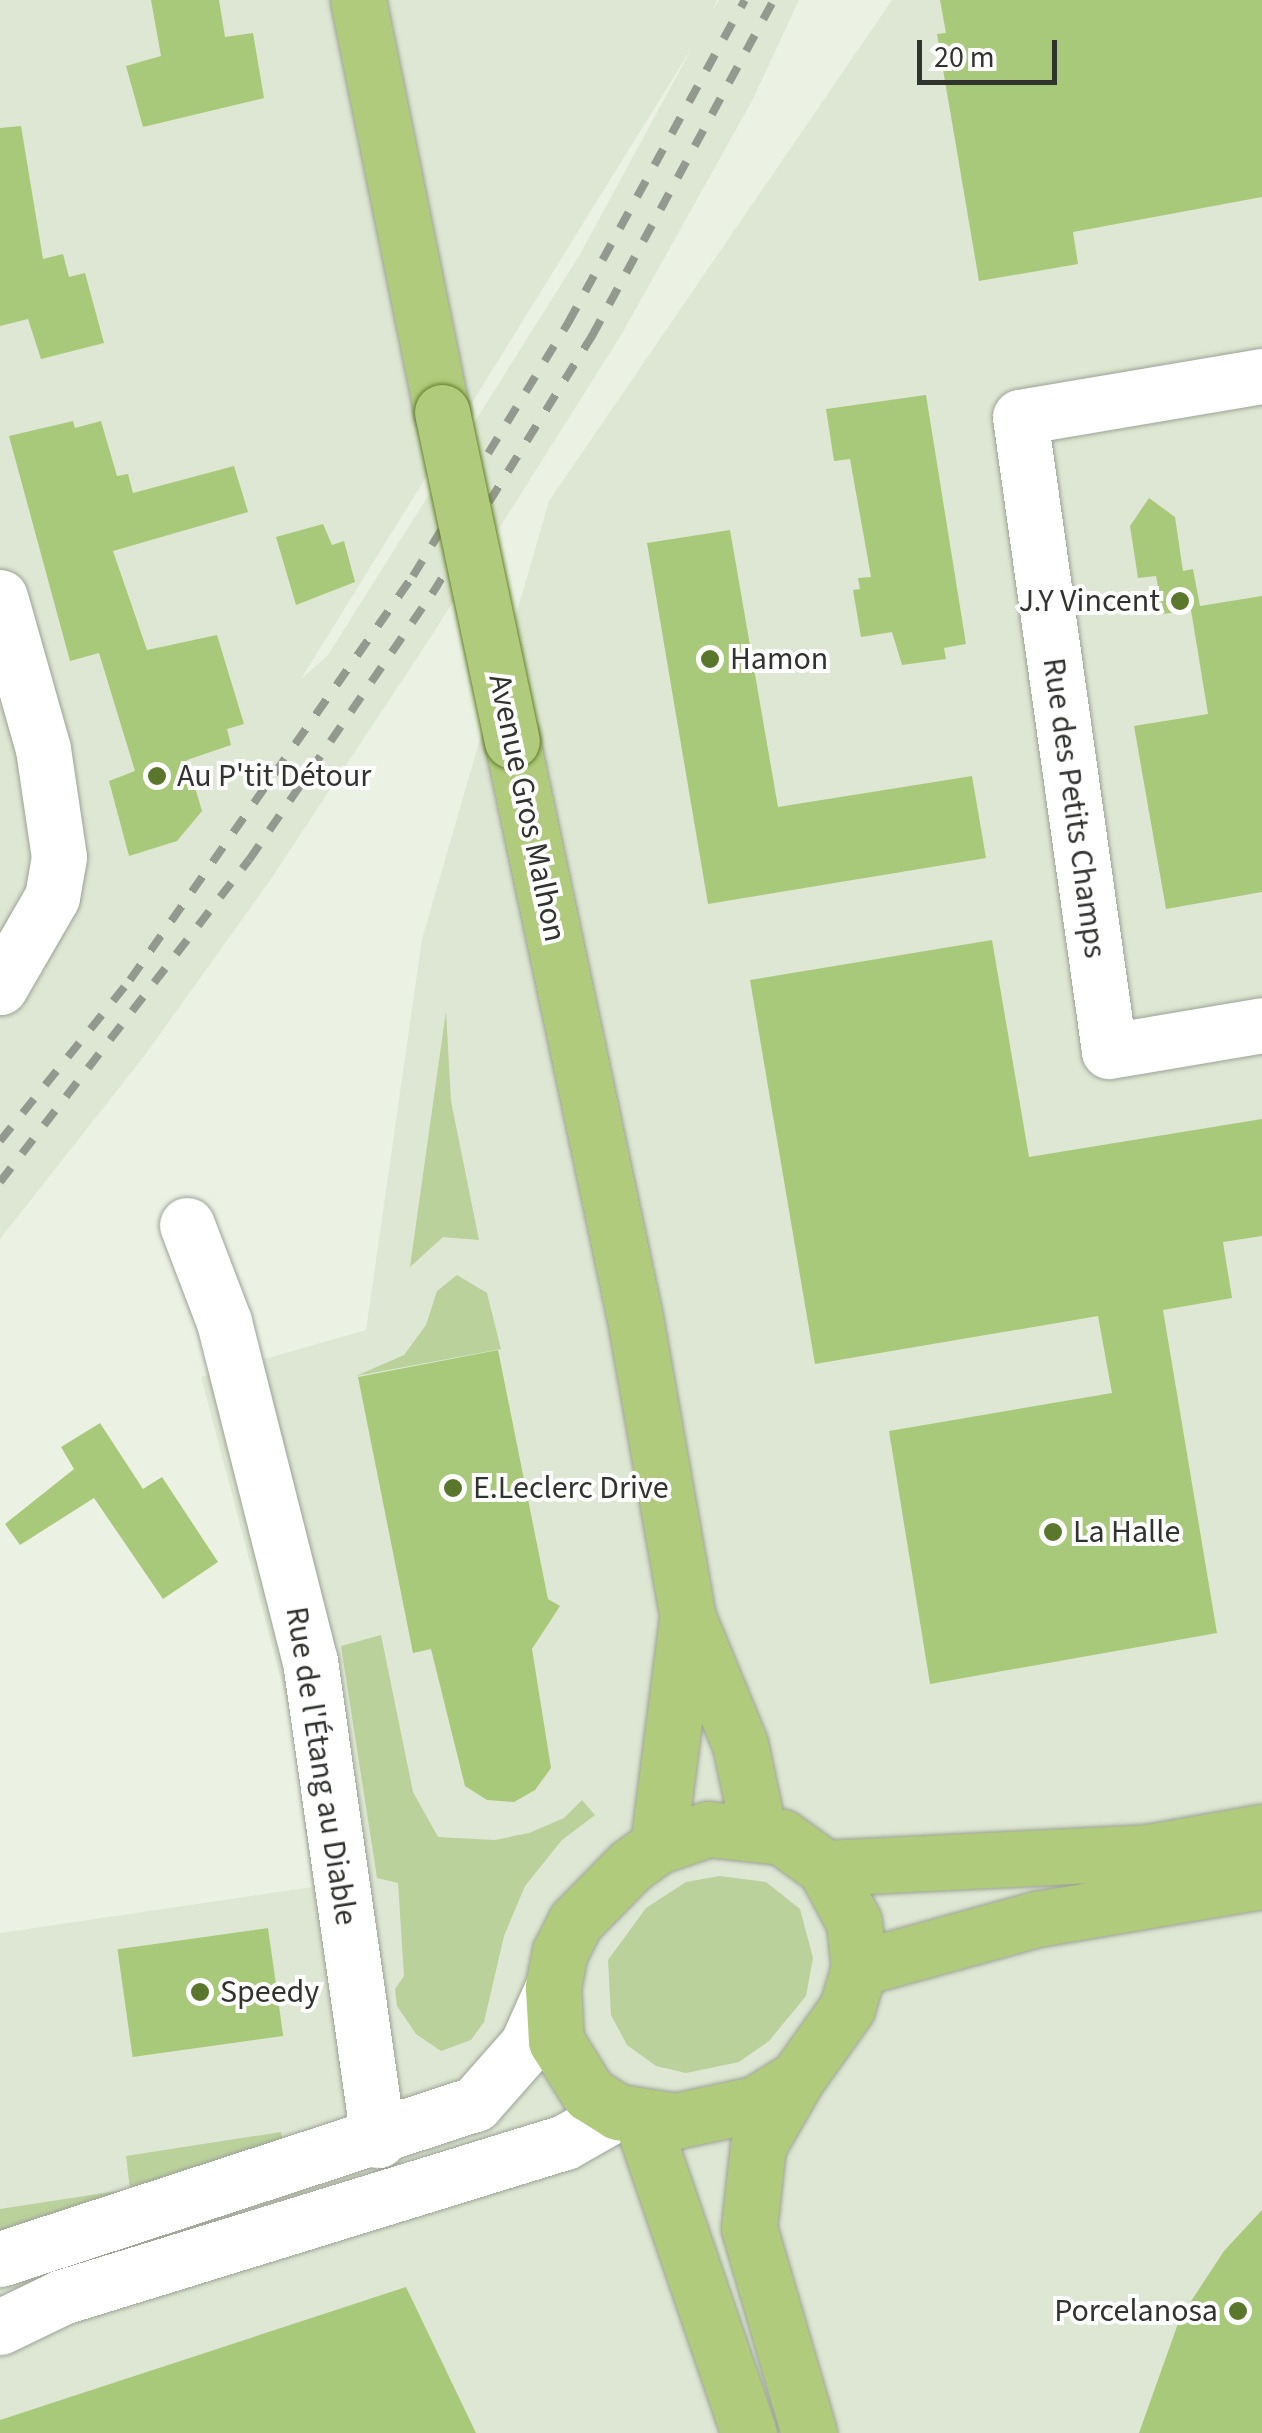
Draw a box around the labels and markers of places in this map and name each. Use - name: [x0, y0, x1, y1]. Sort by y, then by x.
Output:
- place label: J.Y Vincent: [1019, 582, 1160, 620]
- marker: J.Y Vincent: [1169, 590, 1191, 612]
- place label: Hamon: [730, 640, 828, 678]
- marker: Hamon: [699, 648, 721, 670]
- place label: Au P'tit Détour: [177, 757, 371, 795]
- marker: Au P'tit Détour: [146, 765, 168, 787]
- place label: E.Leclerc Drive: [473, 1469, 669, 1507]
- marker: E.Leclerc Drive: [442, 1477, 464, 1499]
- place label: La Halle: [1073, 1513, 1180, 1551]
- marker: La Halle: [1042, 1521, 1064, 1543]
- place label: Speedy: [220, 1973, 319, 2011]
- marker: Speedy: [189, 1981, 211, 2003]
- place label: Porcelanosa: [1054, 2292, 1218, 2330]
- marker: Porcelanosa: [1227, 2300, 1249, 2322]

